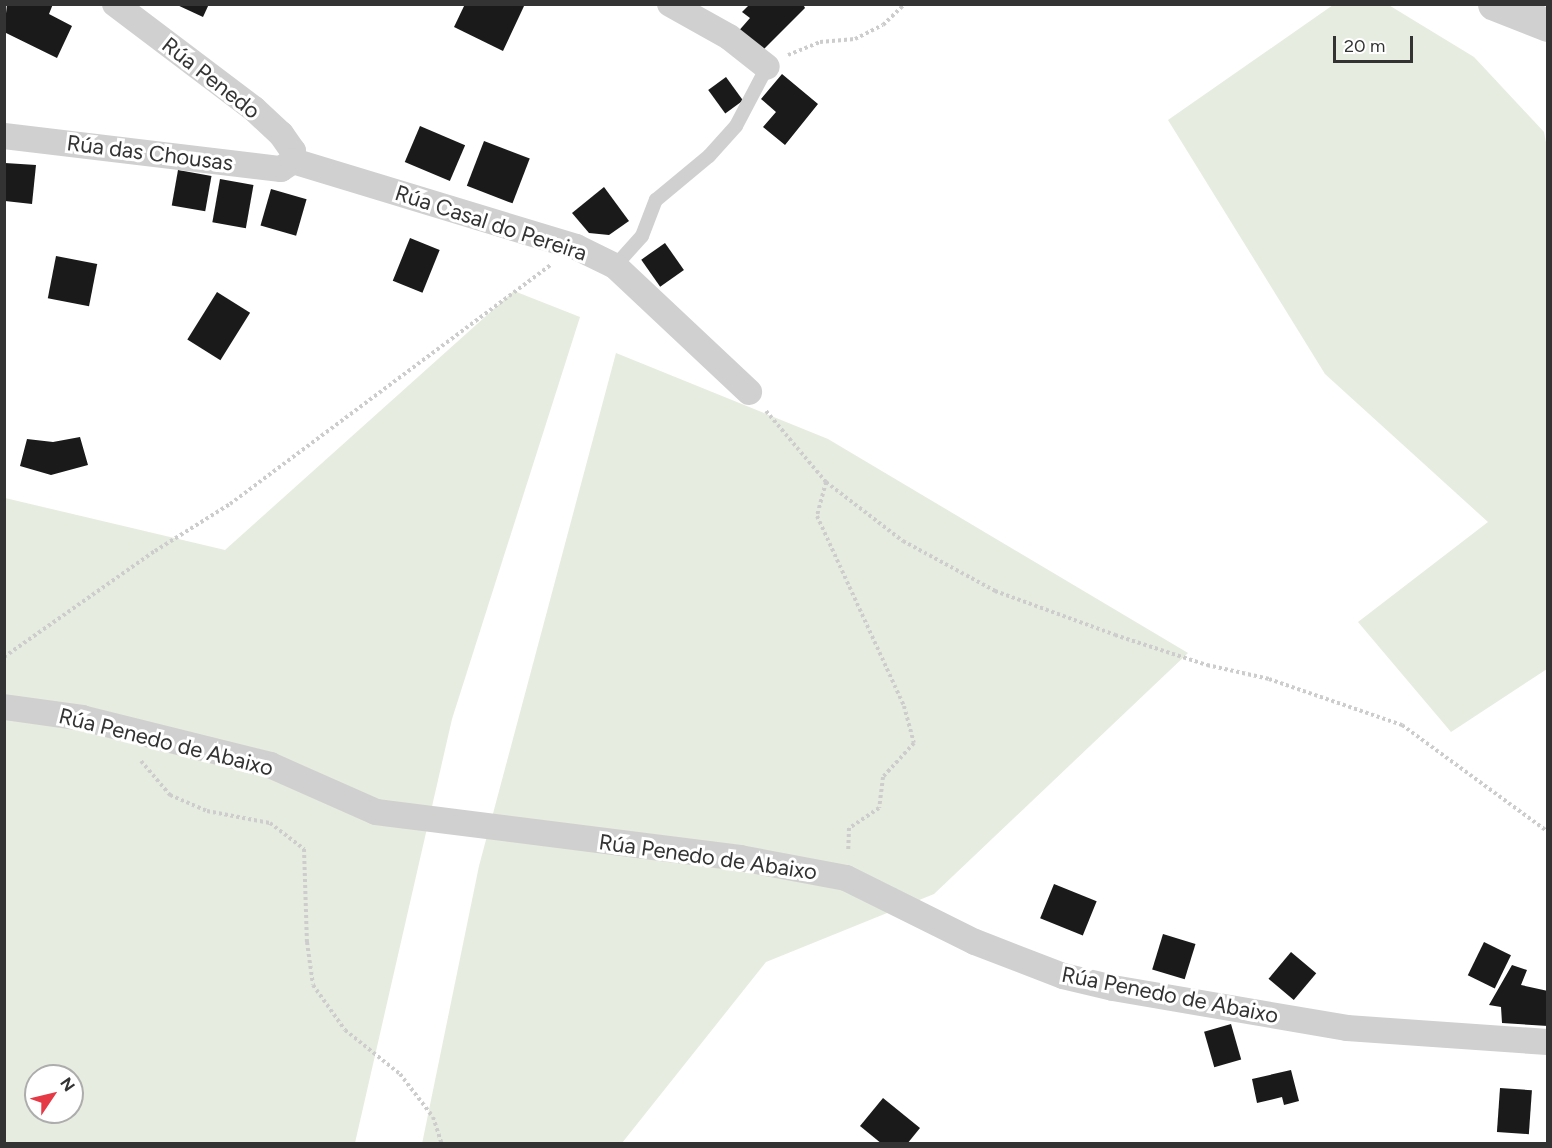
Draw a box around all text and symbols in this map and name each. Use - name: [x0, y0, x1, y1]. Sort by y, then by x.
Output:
- scale bar: [1336, 24, 1416, 62]
- street label: Rúa Penedo: [157, 32, 265, 124]
- text: 20 m: [1344, 35, 1385, 57]
- street label: Rúa das Chousas: [65, 130, 235, 176]
- street label: Rúa Casal do Pereira: [392, 179, 590, 267]
- street label: Rúa Penedo de Abaixo: [56, 703, 276, 781]
- street label: Rúa Penedo de Abaixo: [597, 829, 819, 885]
- street label: Rúa Penedo de Abaixo: [1059, 961, 1281, 1029]
- north arrow: [24, 1064, 84, 1124]
- text: N: [56, 1074, 79, 1095]

